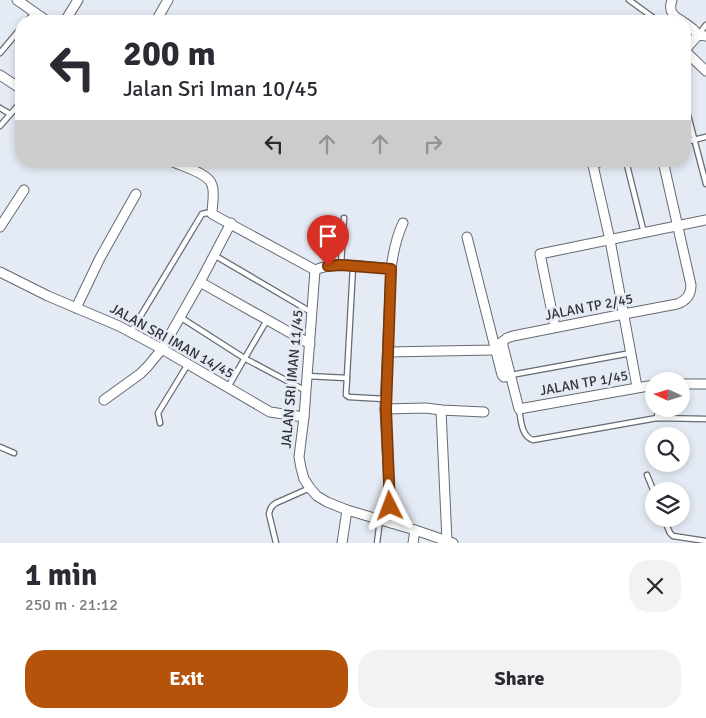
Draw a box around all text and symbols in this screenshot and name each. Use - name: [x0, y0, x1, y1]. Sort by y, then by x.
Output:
- text: 200 m: [123, 32, 216, 75]
- icon: left: [40, 35, 105, 100]
- text: Jalan Sri Iman 10/45: [123, 75, 318, 102]
- icon: left: [260, 130, 288, 158]
- icon: ahead: [313, 130, 341, 158]
- icon: ahead: [366, 130, 394, 158]
- icon: right: [419, 130, 447, 158]
- pin: [307, 215, 349, 266]
- icon: arrive: [314, 222, 342, 250]
- street label: JALAN TP 2/45: [543, 290, 635, 324]
- street label: JALAN SRI IMAN 14/45: [107, 300, 237, 382]
- street label: JALAN SRI IMAN 11/45: [277, 309, 307, 449]
- street label: JALAN TP 1/45: [539, 367, 629, 399]
- north arrow: [645, 372, 690, 418]
- map controls: [645, 372, 690, 527]
- button: search: [645, 427, 690, 472]
- position arrow: [363, 479, 415, 531]
- button: layers: [645, 482, 690, 527]
- text: 1 min: [25, 557, 97, 594]
- button: close: [629, 560, 681, 612]
- text: 250 m · 21:12: [25, 595, 118, 615]
- button: Exit: [25, 650, 348, 708]
- button: Share: [358, 650, 681, 708]

